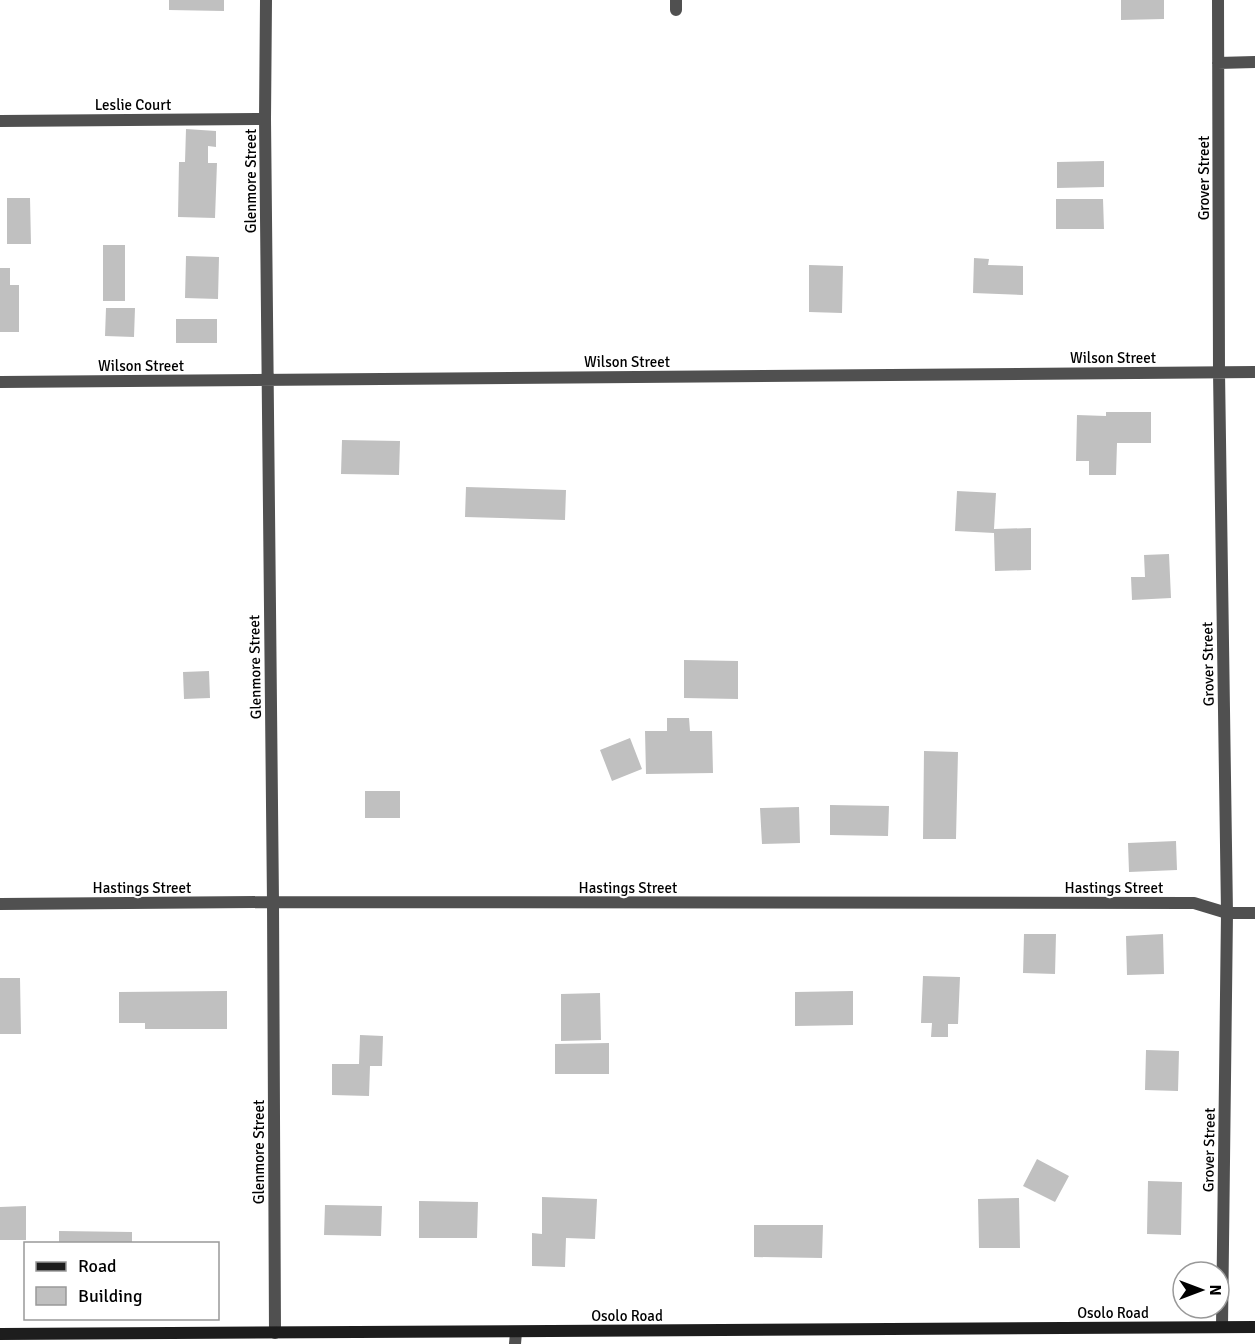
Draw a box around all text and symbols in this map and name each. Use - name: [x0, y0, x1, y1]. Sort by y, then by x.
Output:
- street label: Leslie Court: [95, 96, 171, 114]
- street label: Glenmore Street: [242, 129, 260, 233]
- street label: Grover Street: [1195, 136, 1213, 220]
- street label: Wilson Street: [1070, 349, 1156, 367]
- street label: Wilson Street: [584, 353, 670, 371]
- street label: Wilson Street: [98, 357, 184, 375]
- street label: Glenmore Street: [245, 615, 265, 719]
- street label: Grover Street: [1198, 622, 1218, 706]
- street label: Hastings Street: [93, 879, 191, 897]
- street label: Hastings Street: [579, 879, 677, 897]
- street label: Hastings Street: [1065, 879, 1163, 897]
- street label: Glenmore Street: [250, 1100, 268, 1204]
- street label: Grover Street: [1199, 1108, 1219, 1192]
- legend: [24, 1242, 219, 1320]
- text: Road: [78, 1255, 117, 1277]
- north arrow: [1171, 1260, 1231, 1320]
- text: N: [1205, 1284, 1225, 1296]
- text: Building: [78, 1285, 142, 1307]
- street label: Osolo Road: [1077, 1304, 1149, 1322]
- street label: Osolo Road: [591, 1307, 663, 1325]

